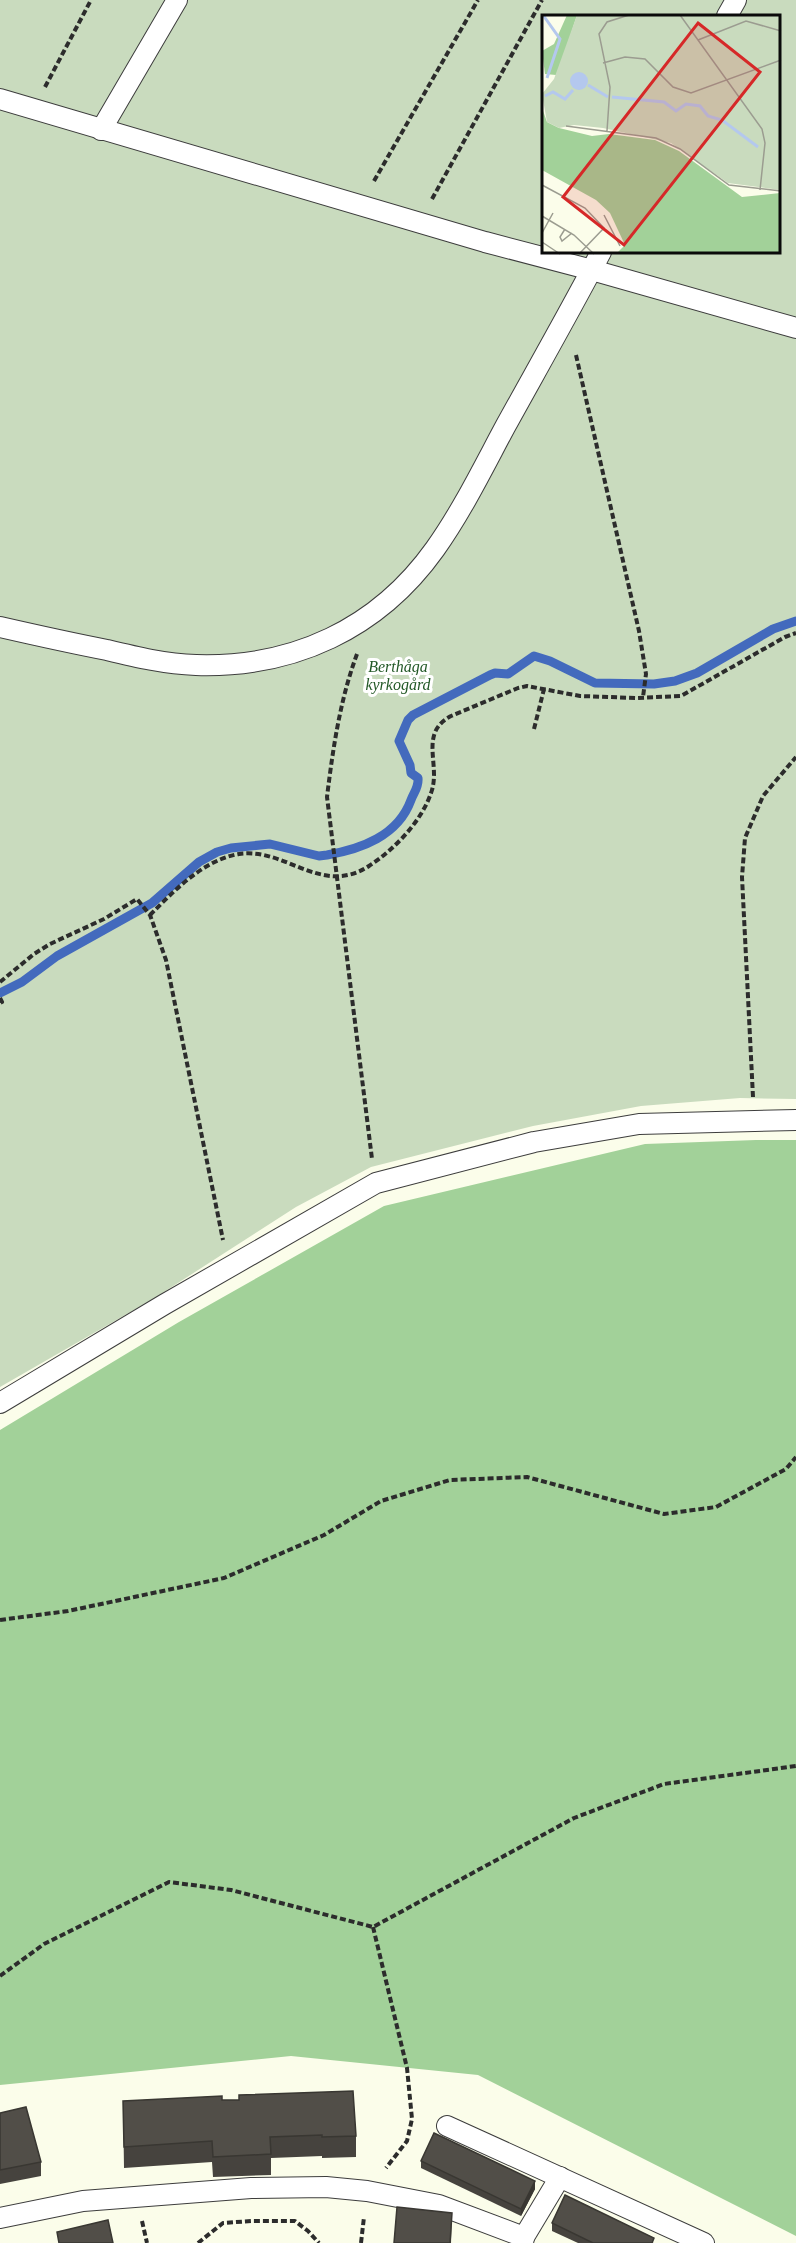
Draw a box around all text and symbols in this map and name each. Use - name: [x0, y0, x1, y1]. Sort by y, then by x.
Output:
- inset map: [542, 15, 781, 254]
- park label: Berthåga kyrkogård: [365, 658, 432, 694]

